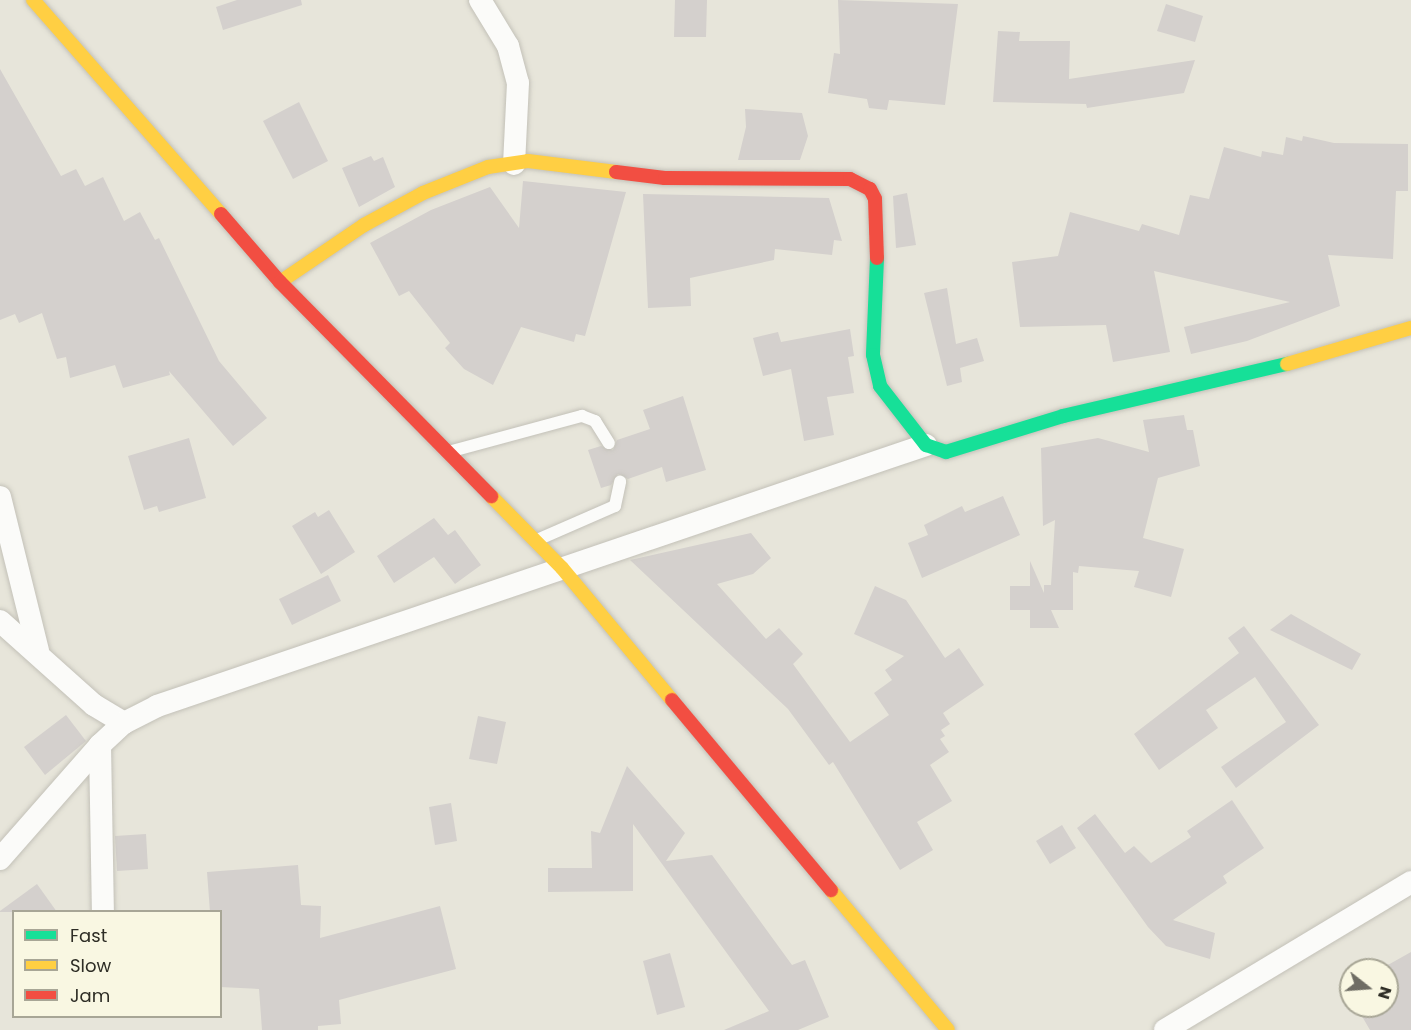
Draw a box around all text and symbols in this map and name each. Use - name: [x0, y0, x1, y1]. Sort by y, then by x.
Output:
- legend: [12, 910, 222, 1018]
- text: Fast: [70, 923, 107, 948]
- text: Slow: [70, 953, 111, 978]
- north arrow: [1339, 958, 1399, 1018]
- text: Jam: [70, 983, 110, 1008]
- text: N: [1372, 984, 1398, 1002]

